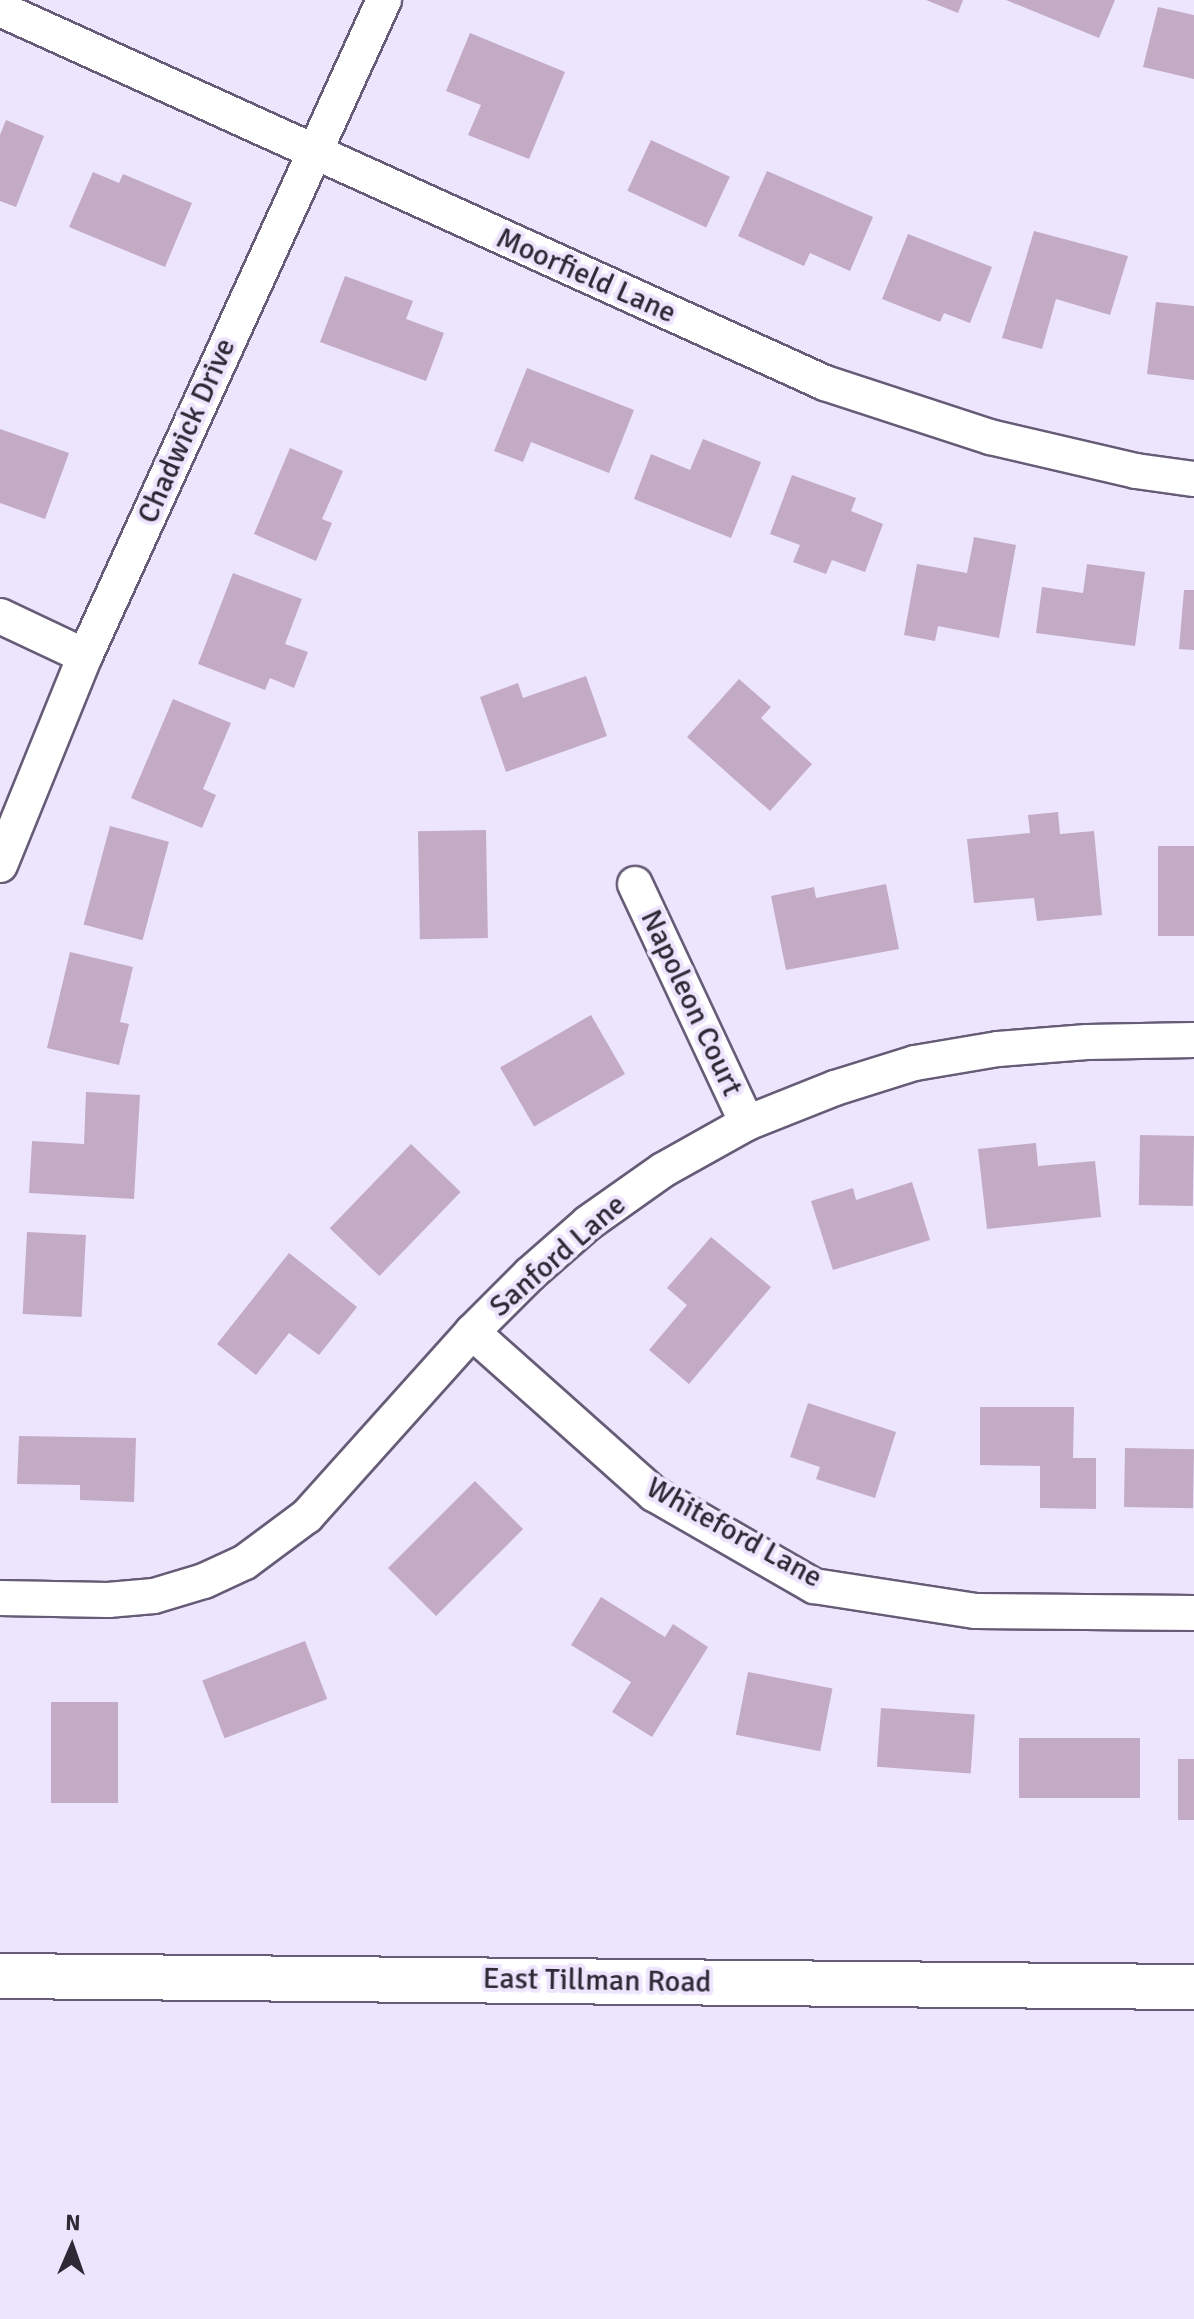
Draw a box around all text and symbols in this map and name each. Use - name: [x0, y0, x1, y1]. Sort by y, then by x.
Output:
- street label: Moorfield Lane: [491, 220, 681, 332]
- street label: Chadwick Drive: [130, 333, 244, 529]
- street label: Napoleon Court: [632, 904, 750, 1102]
- street label: Sanford Lane: [482, 1187, 634, 1325]
- street label: Whiteford Lane: [640, 1470, 828, 1596]
- street label: East Tillman Road: [482, 1961, 712, 2001]
- north arrow: [32, 2207, 112, 2287]
- text: N: [65, 2209, 81, 2236]

